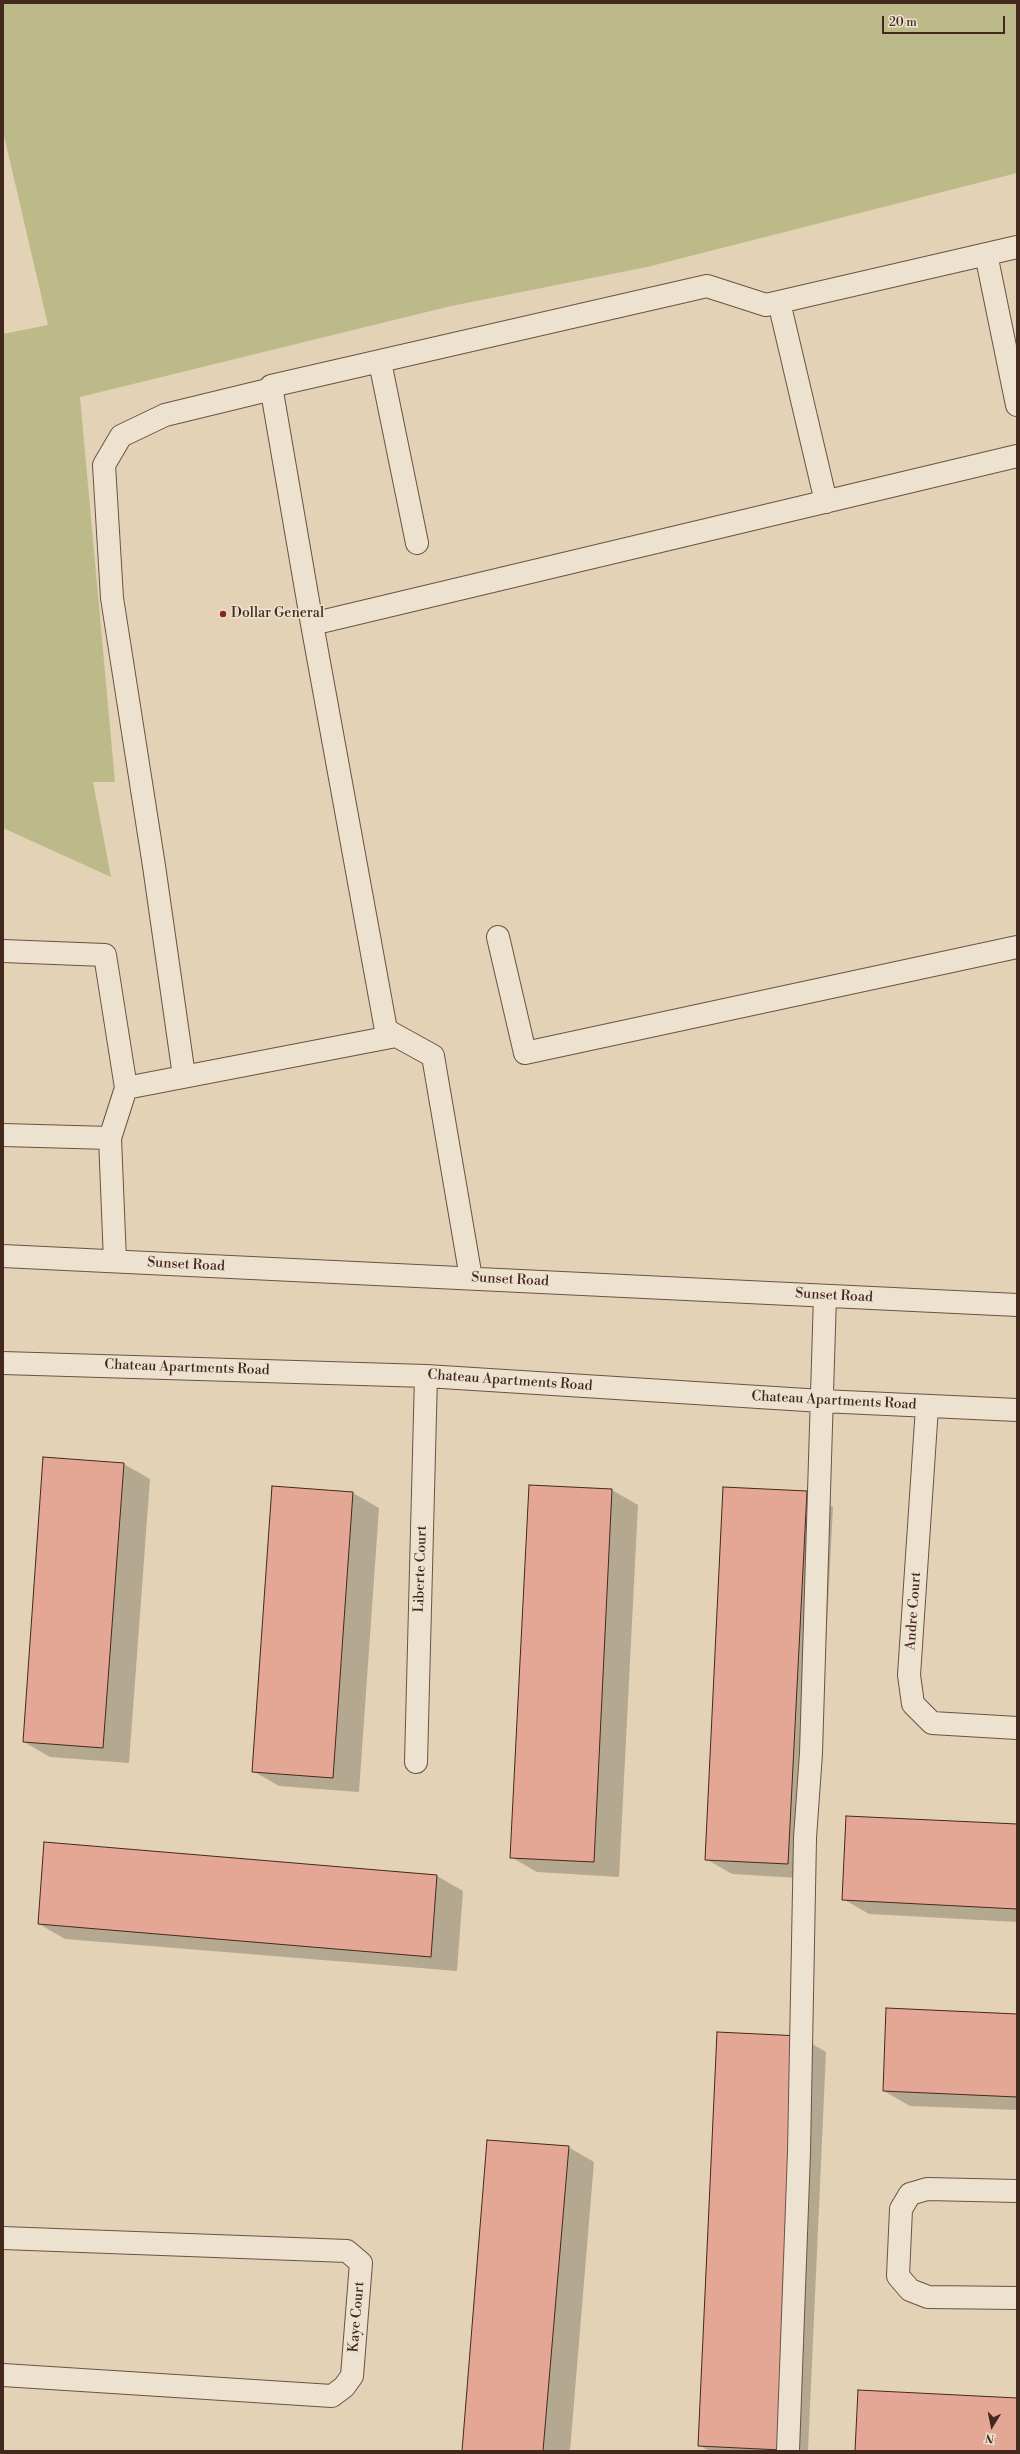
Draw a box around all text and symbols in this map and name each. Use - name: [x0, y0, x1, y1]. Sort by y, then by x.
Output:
- scale bar: [884, 8, 1007, 34]
- text: 20 m: [889, 15, 917, 30]
- place label: Dollar General: [231, 606, 324, 622]
- marker: Dollar General: [218, 609, 228, 619]
- street label: Sunset Road: [147, 1255, 225, 1275]
- street label: Sunset Road: [471, 1270, 549, 1290]
- street label: Sunset Road: [795, 1286, 873, 1306]
- street label: Chateau Apartments Road: [104, 1357, 270, 1379]
- street label: Chateau Apartments Road: [427, 1367, 593, 1395]
- street label: Chateau Apartments Road: [751, 1388, 917, 1414]
- street label: Liberte Court: [411, 1525, 431, 1613]
- street label: Andre Court: [903, 1571, 925, 1651]
- street label: Kaye Court: [346, 2281, 368, 2353]
- north arrow: [972, 2406, 1012, 2446]
- text: N: [984, 2430, 995, 2445]

